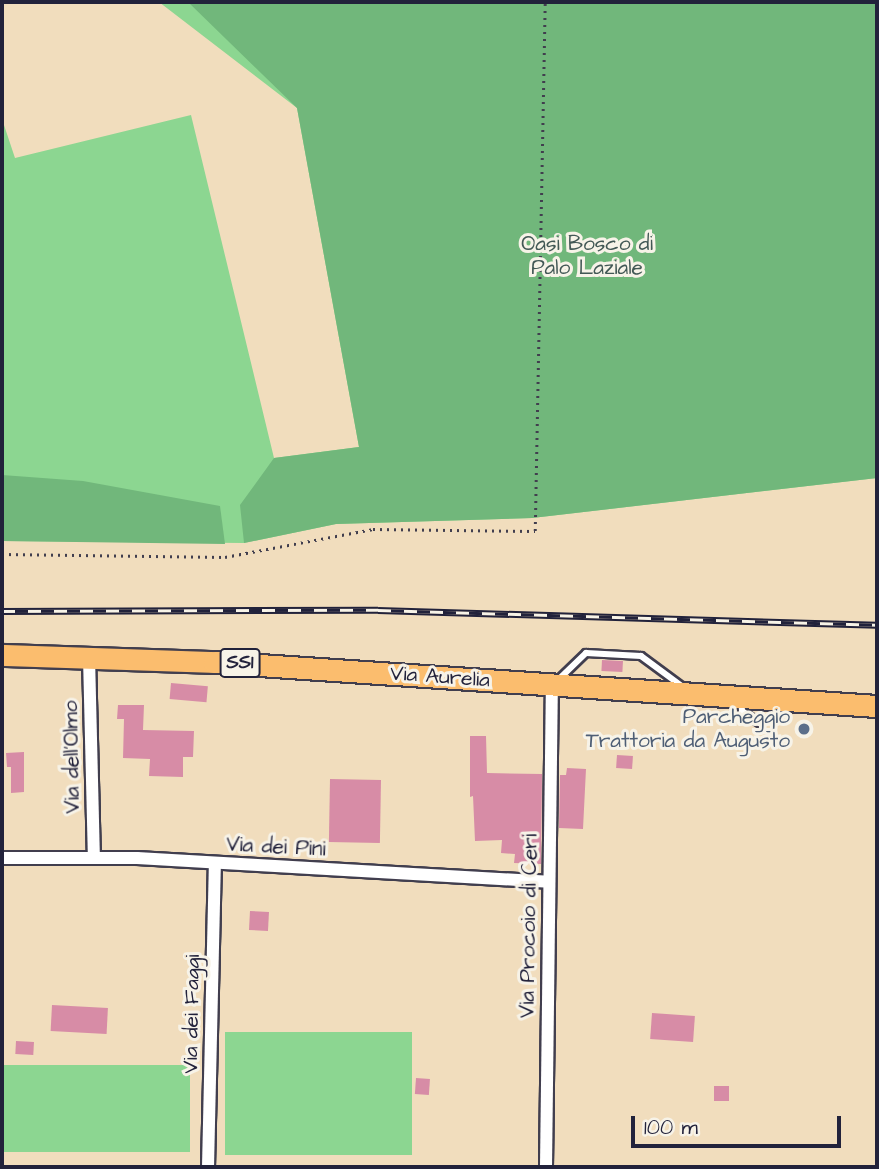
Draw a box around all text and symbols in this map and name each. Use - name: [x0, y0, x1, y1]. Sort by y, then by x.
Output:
- park label: Oasi Bosco di Palo Laziale: [521, 231, 653, 281]
- road number: SS1: [219, 648, 261, 678]
- street label: Via Aurelia: [389, 661, 491, 693]
- street label: Via dell'Olmo: [58, 700, 86, 814]
- place label: Parcheggio Trattoria da Augusto: [586, 704, 790, 754]
- marker: Parcheggio Trattoria da Augusto: [796, 721, 812, 737]
- street label: Via dei Pini: [226, 832, 326, 862]
- street label: Via Procoio di Ceri: [515, 834, 543, 1018]
- street label: Via dei Faggi: [178, 954, 206, 1074]
- scale bar: [634, 1102, 844, 1146]
- text: 100 m: [644, 1113, 698, 1142]

